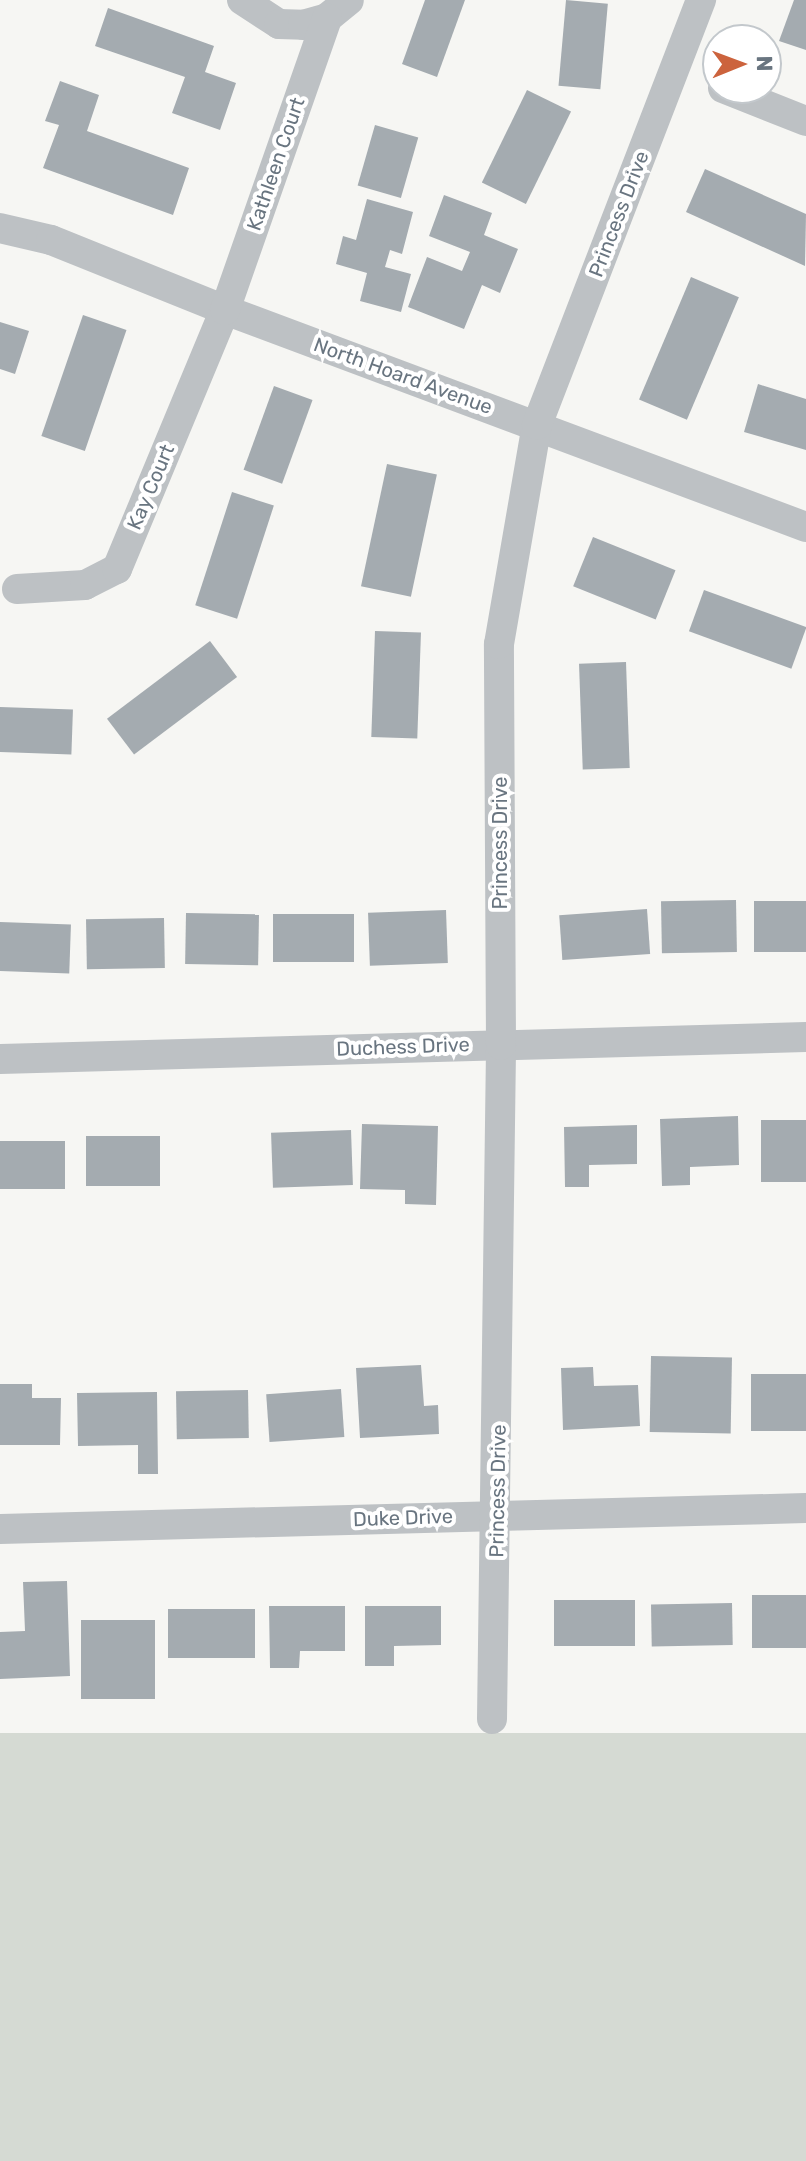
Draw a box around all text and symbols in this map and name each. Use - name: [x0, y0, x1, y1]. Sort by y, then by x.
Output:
- north arrow: [702, 24, 782, 104]
- text: N: [751, 55, 778, 72]
- street label: Kathleen Court: [242, 94, 310, 234]
- street label: Princess Drive: [584, 148, 654, 280]
- street label: North Hoard Avenue: [310, 332, 496, 420]
- street label: Kay Court: [122, 440, 180, 534]
- street label: Princess Drive: [488, 776, 512, 910]
- street label: Duchess Drive: [336, 1033, 470, 1061]
- street label: Princess Drive: [485, 1424, 511, 1558]
- street label: Duke Drive: [353, 1504, 453, 1532]

